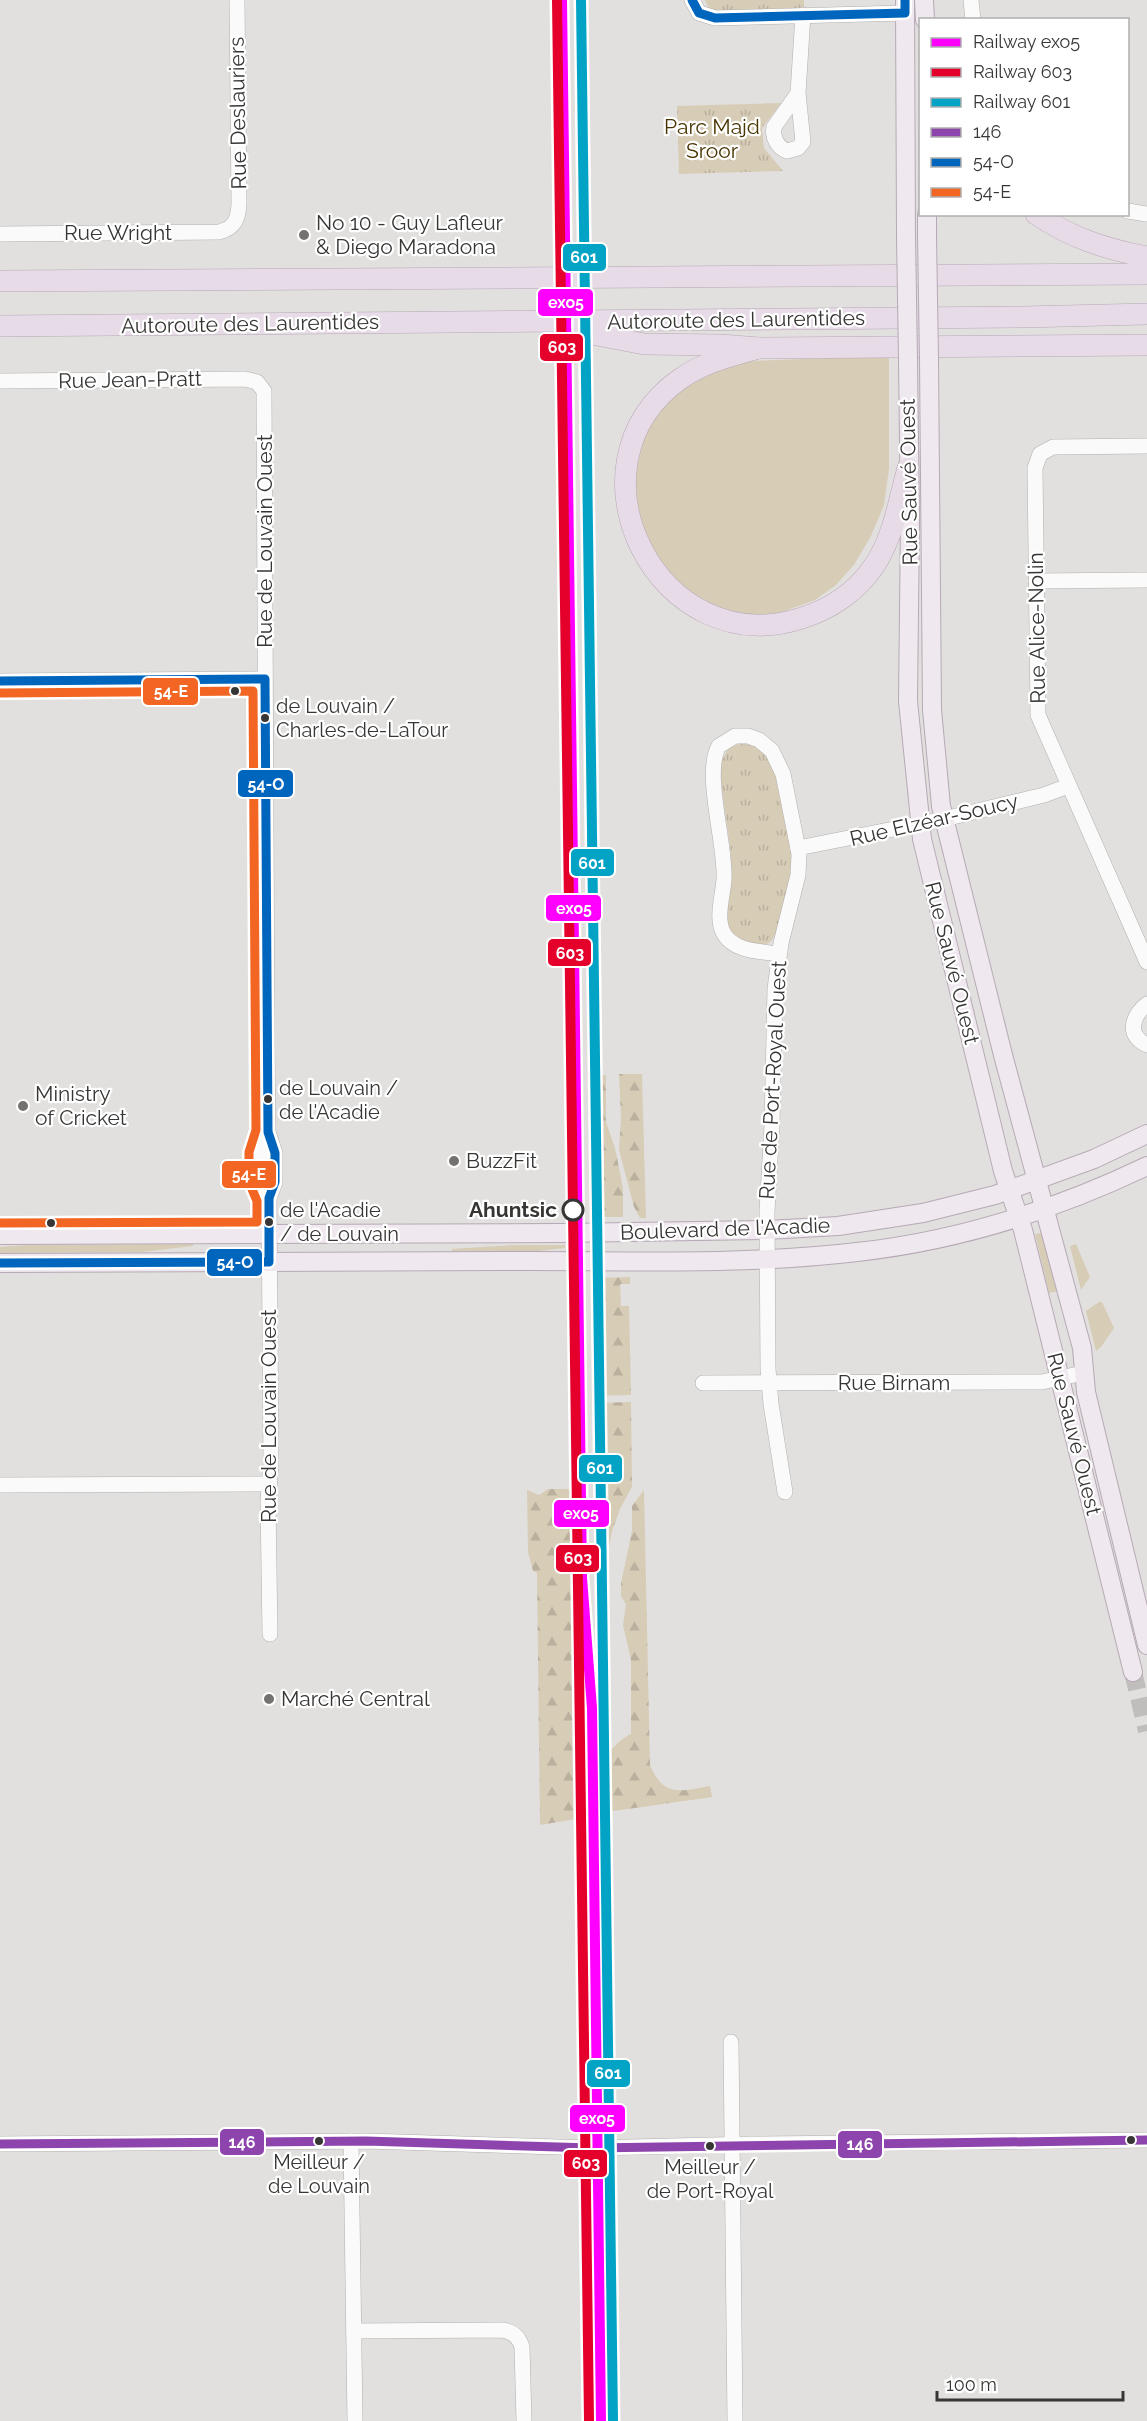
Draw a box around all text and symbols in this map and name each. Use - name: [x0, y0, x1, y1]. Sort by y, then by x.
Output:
- legend: [919, 18, 1129, 216]
- text: Railway exo5: [973, 31, 1080, 52]
- street label: Rue Deslauriers: [224, 36, 251, 190]
- text: Railway 603: [973, 61, 1072, 82]
- text: Railway 601: [973, 91, 1071, 112]
- park label: Parc Majd Sroor: [664, 114, 760, 163]
- text: 146: [973, 121, 1002, 142]
- text: 54-O: [973, 151, 1014, 172]
- text: 54-E: [973, 181, 1011, 202]
- place label: No 10 - Guy Lafleur & Diego Maradona: [316, 210, 504, 259]
- street label: Rue Wright: [64, 220, 172, 245]
- marker: No 10 - Guy Lafleur & Diego Maradona: [297, 228, 311, 242]
- line badge: 601: [562, 243, 607, 272]
- text: 601: [570, 248, 598, 267]
- line badge: exo5: [537, 288, 594, 317]
- text: exo5: [548, 293, 584, 312]
- street label: Autoroute des Laurentides: [607, 305, 865, 334]
- street label: Autoroute des Laurentides: [121, 309, 379, 338]
- line badge: 603: [539, 333, 584, 362]
- text: 603: [548, 338, 576, 357]
- street label: Rue Jean-Pratt: [58, 366, 202, 393]
- street label: Rue Sauvé Ouest: [895, 398, 922, 566]
- street label: Rue de Louvain Ouest: [252, 434, 277, 648]
- street label: Rue Alice-Nolin: [1023, 552, 1050, 704]
- line badge: 54-E: [142, 677, 199, 706]
- text: 54-E: [154, 682, 189, 701]
- unlabelled marker: [229, 685, 241, 697]
- place label: de Louvain / Charles-de-LaTour: [276, 694, 448, 742]
- marker: de Louvain / Charles-de-LaTour: [259, 712, 271, 724]
- line badge: 54-O: [237, 769, 294, 798]
- text: 54-O: [248, 775, 284, 794]
- street label: Rue Elzéar-Soucy: [847, 788, 1020, 851]
- line badge: 601: [570, 848, 615, 877]
- text: 601: [578, 854, 606, 873]
- street label: Rue Sauvé Ouest: [920, 879, 985, 1047]
- line badge: exo5: [545, 894, 602, 922]
- text: exo5: [556, 899, 592, 918]
- line badge: 603: [547, 938, 592, 967]
- text: 603: [556, 944, 584, 963]
- street label: Rue de Port-Royal Ouest: [754, 960, 791, 1200]
- place label: de Louvain / de l'Acadie: [279, 1076, 398, 1124]
- place label: Ministry of Cricket: [35, 1081, 127, 1130]
- marker: de Louvain / de l'Acadie: [262, 1093, 274, 1105]
- marker: Ministry of Cricket: [16, 1099, 30, 1113]
- place label: BuzzFit: [466, 1148, 537, 1173]
- marker: BuzzFit: [447, 1154, 461, 1168]
- line badge: 54-E: [221, 1160, 277, 1189]
- text: 54-E: [232, 1165, 267, 1184]
- place label: Ahuntsic: [469, 1197, 557, 1222]
- place label: de l'Acadie / de Louvain: [280, 1198, 399, 1246]
- marker: Ahuntsic: [562, 1199, 584, 1221]
- street label: Boulevard de l'Acadie: [619, 1212, 831, 1245]
- marker: de l'Acadie / de Louvain: [263, 1216, 275, 1228]
- unlabelled marker: [45, 1217, 57, 1229]
- line badge: 54-O: [206, 1248, 263, 1277]
- text: 54-O: [217, 1253, 253, 1272]
- street label: Rue de Louvain Ouest: [256, 1309, 281, 1523]
- street label: Rue Sauvé Ouest: [1042, 1350, 1107, 1518]
- street label: Rue Birnam: [838, 1370, 950, 1395]
- line badge: 601: [578, 1454, 623, 1483]
- text: 601: [586, 1459, 614, 1478]
- line badge: exo5: [553, 1499, 610, 1528]
- text: exo5: [563, 1504, 599, 1523]
- line badge: 603: [555, 1544, 600, 1573]
- text: 603: [564, 1549, 592, 1568]
- place label: Marché Central: [281, 1686, 430, 1711]
- marker: Marché Central: [262, 1692, 276, 1706]
- line badge: 601: [586, 2059, 631, 2088]
- text: 601: [594, 2064, 622, 2083]
- line badge: exo5: [569, 2104, 626, 2133]
- text: exo5: [579, 2109, 615, 2128]
- line badge: 146: [219, 2128, 265, 2156]
- line badge: 146: [837, 2130, 883, 2159]
- text: 146: [229, 2133, 256, 2152]
- unlabelled marker: [1125, 2134, 1137, 2146]
- marker: Meilleur / de Louvain: [313, 2135, 325, 2147]
- text: 146: [847, 2135, 874, 2154]
- marker: Meilleur / de Port-Royal: [704, 2140, 716, 2152]
- line badge: 603: [563, 2149, 608, 2178]
- place label: Meilleur / de Louvain: [268, 2150, 370, 2198]
- text: 603: [572, 2154, 600, 2173]
- place label: Meilleur / de Port-Royal: [647, 2155, 774, 2203]
- scale bar: [937, 2364, 1123, 2402]
- text: 100 m: [946, 2374, 997, 2395]

